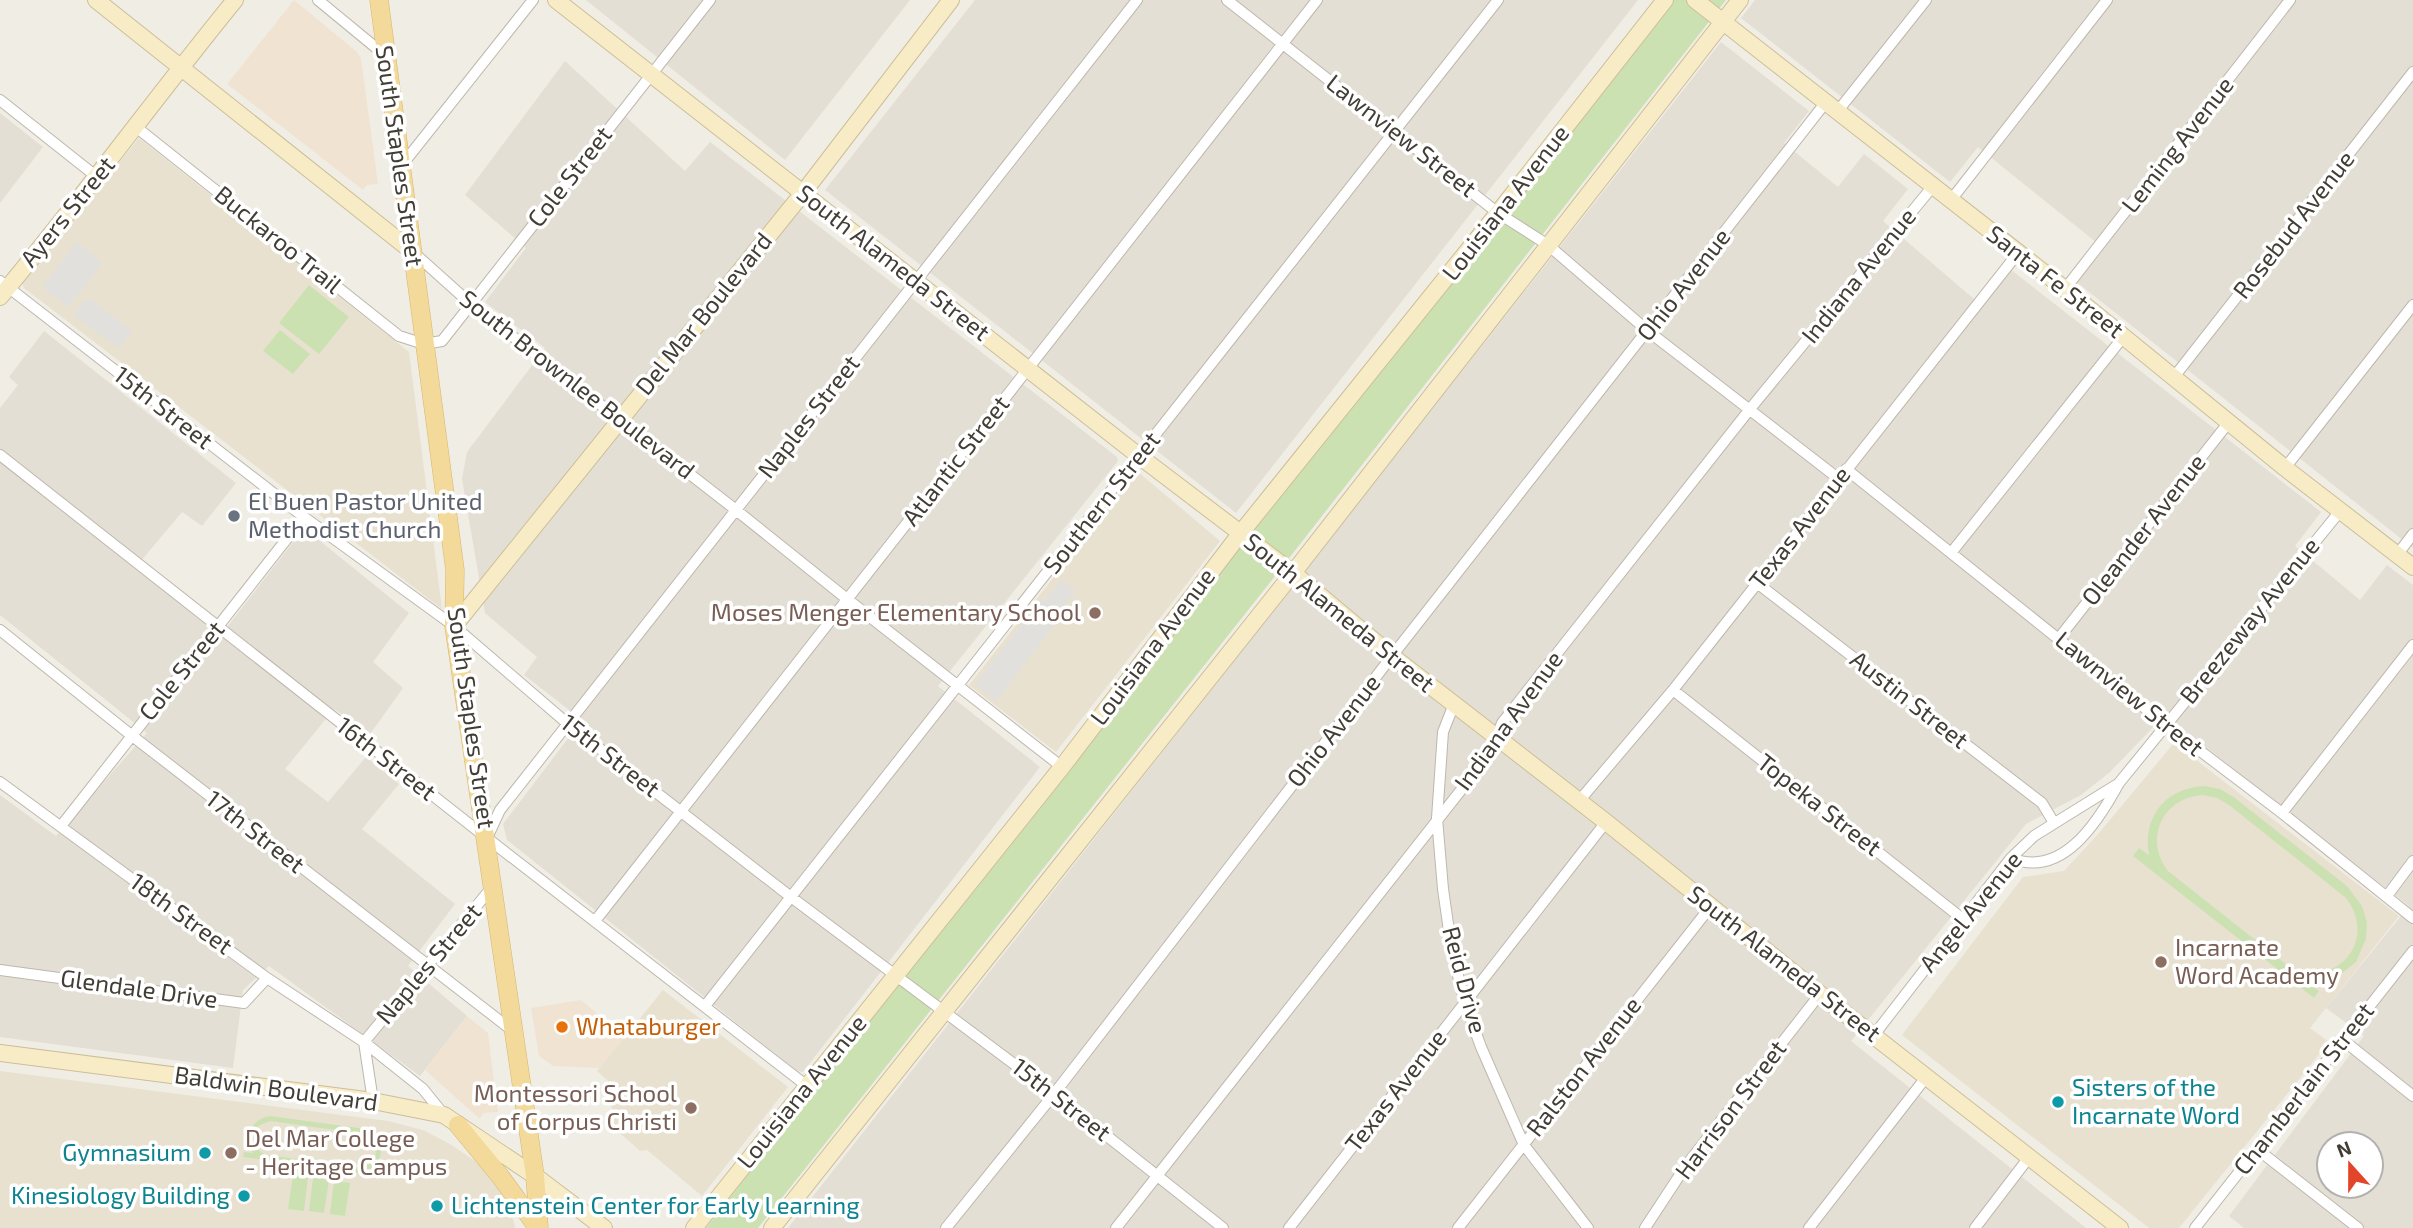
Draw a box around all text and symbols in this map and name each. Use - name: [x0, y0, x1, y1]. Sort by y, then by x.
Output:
- street label: South Staples Street: [371, 43, 430, 268]
- street label: Lawnview Street: [1321, 67, 1483, 202]
- street label: Leming Avenue: [2115, 70, 2239, 218]
- street label: Louisiana Avenue: [1435, 119, 1574, 286]
- street label: Cole Street: [521, 120, 617, 232]
- street label: Rosebud Avenue: [2226, 144, 2360, 304]
- street label: Ayers Street: [13, 150, 120, 272]
- street label: South Alameda Street: [792, 178, 996, 346]
- street label: Buckaroo Trail: [210, 179, 348, 299]
- street label: Indiana Avenue: [1795, 202, 1921, 348]
- street label: Santa Fe Street: [1982, 218, 2130, 343]
- street label: Ohio Avenue: [1630, 222, 1736, 346]
- street label: Del Mar Boulevard: [628, 226, 777, 400]
- street label: South Brownlee Boulevard: [455, 283, 701, 485]
- street label: Naples Street: [751, 349, 865, 483]
- street label: 15th Street: [109, 359, 219, 454]
- street label: Atlantic Street: [895, 389, 1015, 531]
- street label: Southern Street: [1036, 425, 1165, 579]
- street label: Oleander Avenue: [2075, 448, 2211, 611]
- street label: Texas Avenue: [1742, 460, 1856, 594]
- place label: El Buen Pastor United Methodist Church: [248, 486, 482, 543]
- marker: El Buen Pastor United Methodist Church: [226, 508, 242, 524]
- street label: South Alameda Street: [1239, 526, 1441, 698]
- street label: Breezeway Avenue: [2173, 531, 2325, 709]
- street label: Louisiana Avenue: [1083, 562, 1220, 730]
- place label: Moses Menger Elementary School: [711, 597, 1081, 626]
- street label: South Staples Street: [443, 605, 502, 830]
- marker: Moses Menger Elementary School: [1087, 605, 1103, 621]
- street label: Cole Street: [132, 615, 230, 726]
- street label: Lawnview Street: [2050, 624, 2210, 761]
- street label: Austin Street: [1845, 644, 1975, 754]
- street label: Indiana Avenue: [1447, 645, 1568, 796]
- street label: Ohio Avenue: [1280, 668, 1386, 792]
- street label: 15th Street: [556, 707, 666, 802]
- street label: 16th Street: [331, 710, 443, 806]
- street label: Topeka Street: [1752, 746, 1888, 861]
- street label: 17th Street: [201, 783, 311, 878]
- street label: Angel Avenue: [1912, 845, 2027, 977]
- street label: 18th Street: [125, 866, 239, 960]
- street label: South Alameda Street: [1683, 879, 1887, 1047]
- street label: Naples Street: [369, 897, 487, 1029]
- street label: Reid Drive: [1437, 923, 1494, 1036]
- place label: Incarnate Word Academy: [2175, 932, 2339, 989]
- marker: Incarnate Word Academy: [2153, 954, 2169, 970]
- street label: Glendale Drive: [59, 962, 220, 1013]
- street label: Ralston Avenue: [1519, 990, 1646, 1142]
- street label: Chamberlain Street: [2227, 996, 2379, 1180]
- street label: Louisiana Avenue: [730, 1008, 872, 1174]
- place label: Whataburger: [576, 1011, 721, 1040]
- marker: Whataburger: [554, 1019, 570, 1035]
- street label: Texas Avenue: [1338, 1023, 1452, 1157]
- street label: Harrison Street: [1668, 1034, 1791, 1184]
- street label: 15th Street: [1007, 1051, 1117, 1146]
- street label: Baldwin Boulevard: [173, 1059, 380, 1116]
- place label: Sisters of the Incarnate Word: [2072, 1072, 2240, 1129]
- place label: Montessori School of Corpus Christi: [474, 1078, 677, 1135]
- marker: Sisters of the Incarnate Word: [2050, 1094, 2066, 1110]
- marker: Montessori School of Corpus Christi: [683, 1100, 699, 1116]
- place label: Del Mar College - Heritage Campus: [245, 1123, 447, 1180]
- north arrow: [2315, 1130, 2385, 1200]
- text: N: [2333, 1135, 2354, 1162]
- place label: Gymnasium: [62, 1137, 191, 1166]
- marker: Gymnasium: [197, 1145, 213, 1161]
- marker: Del Mar College - Heritage Campus: [223, 1145, 239, 1161]
- place label: Kinesiology Building: [11, 1180, 230, 1209]
- marker: Kinesiology Building: [236, 1188, 252, 1204]
- place label: Lichtenstein Center for Early Learning: [451, 1190, 860, 1219]
- marker: Lichtenstein Center for Early Learning: [429, 1198, 445, 1214]

